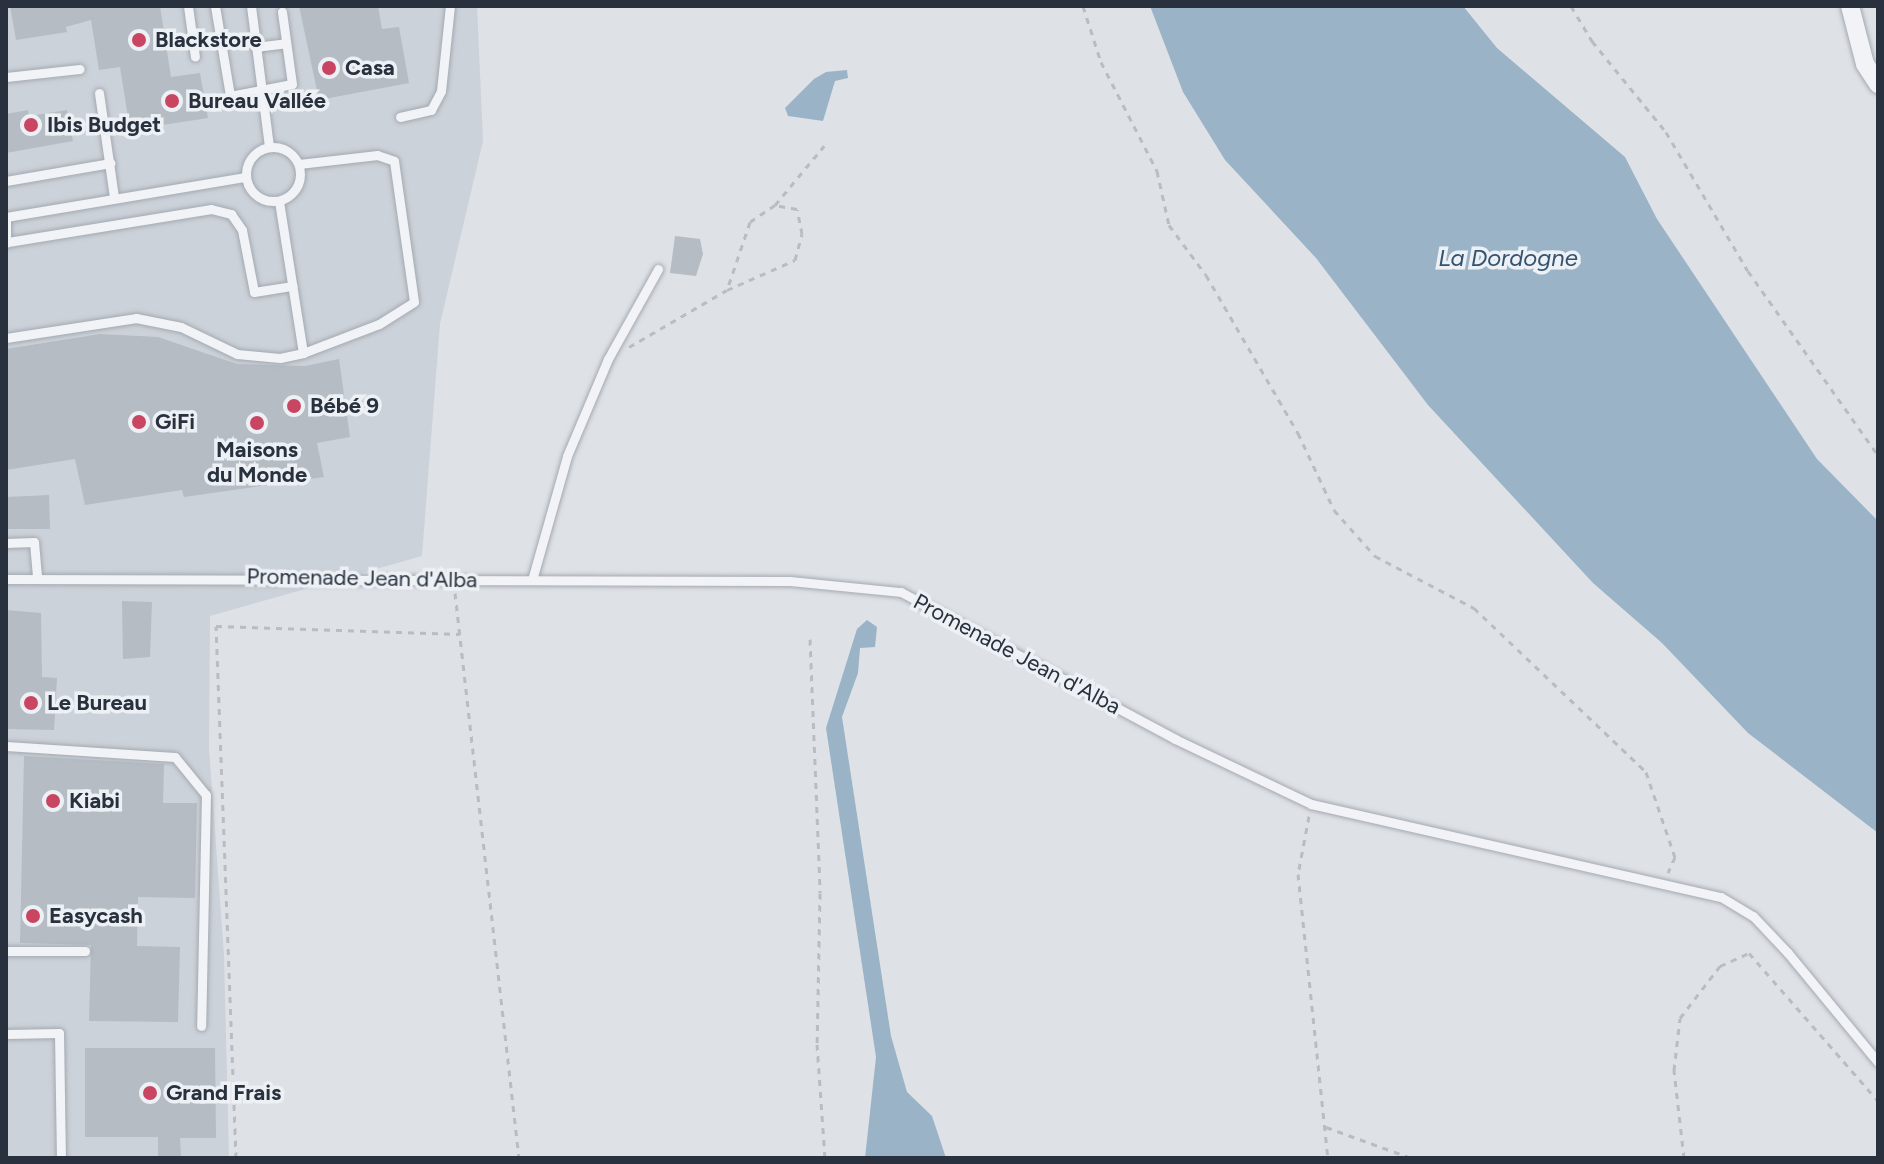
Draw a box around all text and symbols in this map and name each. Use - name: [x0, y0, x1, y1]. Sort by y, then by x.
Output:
- place label: Blackstore: [155, 27, 262, 53]
- marker: Blackstore: [130, 31, 148, 49]
- place label: Casa: [345, 55, 395, 81]
- marker: Casa: [320, 59, 338, 77]
- place label: Bureau Vallée: [188, 88, 326, 114]
- marker: Bureau Vallée: [163, 92, 181, 110]
- place label: Ibis Budget: [47, 112, 161, 138]
- marker: Ibis Budget: [22, 116, 40, 134]
- water label: La Dordogne: [1438, 244, 1578, 272]
- place label: Bébé 9: [310, 393, 379, 419]
- marker: Bébé 9: [285, 397, 303, 415]
- place label: GiFi: [155, 409, 195, 435]
- marker: GiFi: [130, 413, 148, 431]
- marker: Maisons du Monde: [248, 414, 266, 432]
- place label: Maisons du Monde: [207, 436, 307, 488]
- street label: Promenade Jean d'Alba: [246, 563, 478, 593]
- street label: Promenade Jean d'Alba: [909, 588, 1125, 720]
- place label: Le Bureau: [47, 690, 147, 716]
- marker: Le Bureau: [22, 694, 40, 712]
- place label: Kiabi: [69, 788, 120, 814]
- marker: Kiabi: [44, 792, 62, 810]
- place label: Easycash: [49, 903, 143, 929]
- marker: Easycash: [24, 907, 42, 925]
- place label: Grand Frais: [166, 1080, 281, 1106]
- marker: Grand Frais: [141, 1084, 159, 1102]

